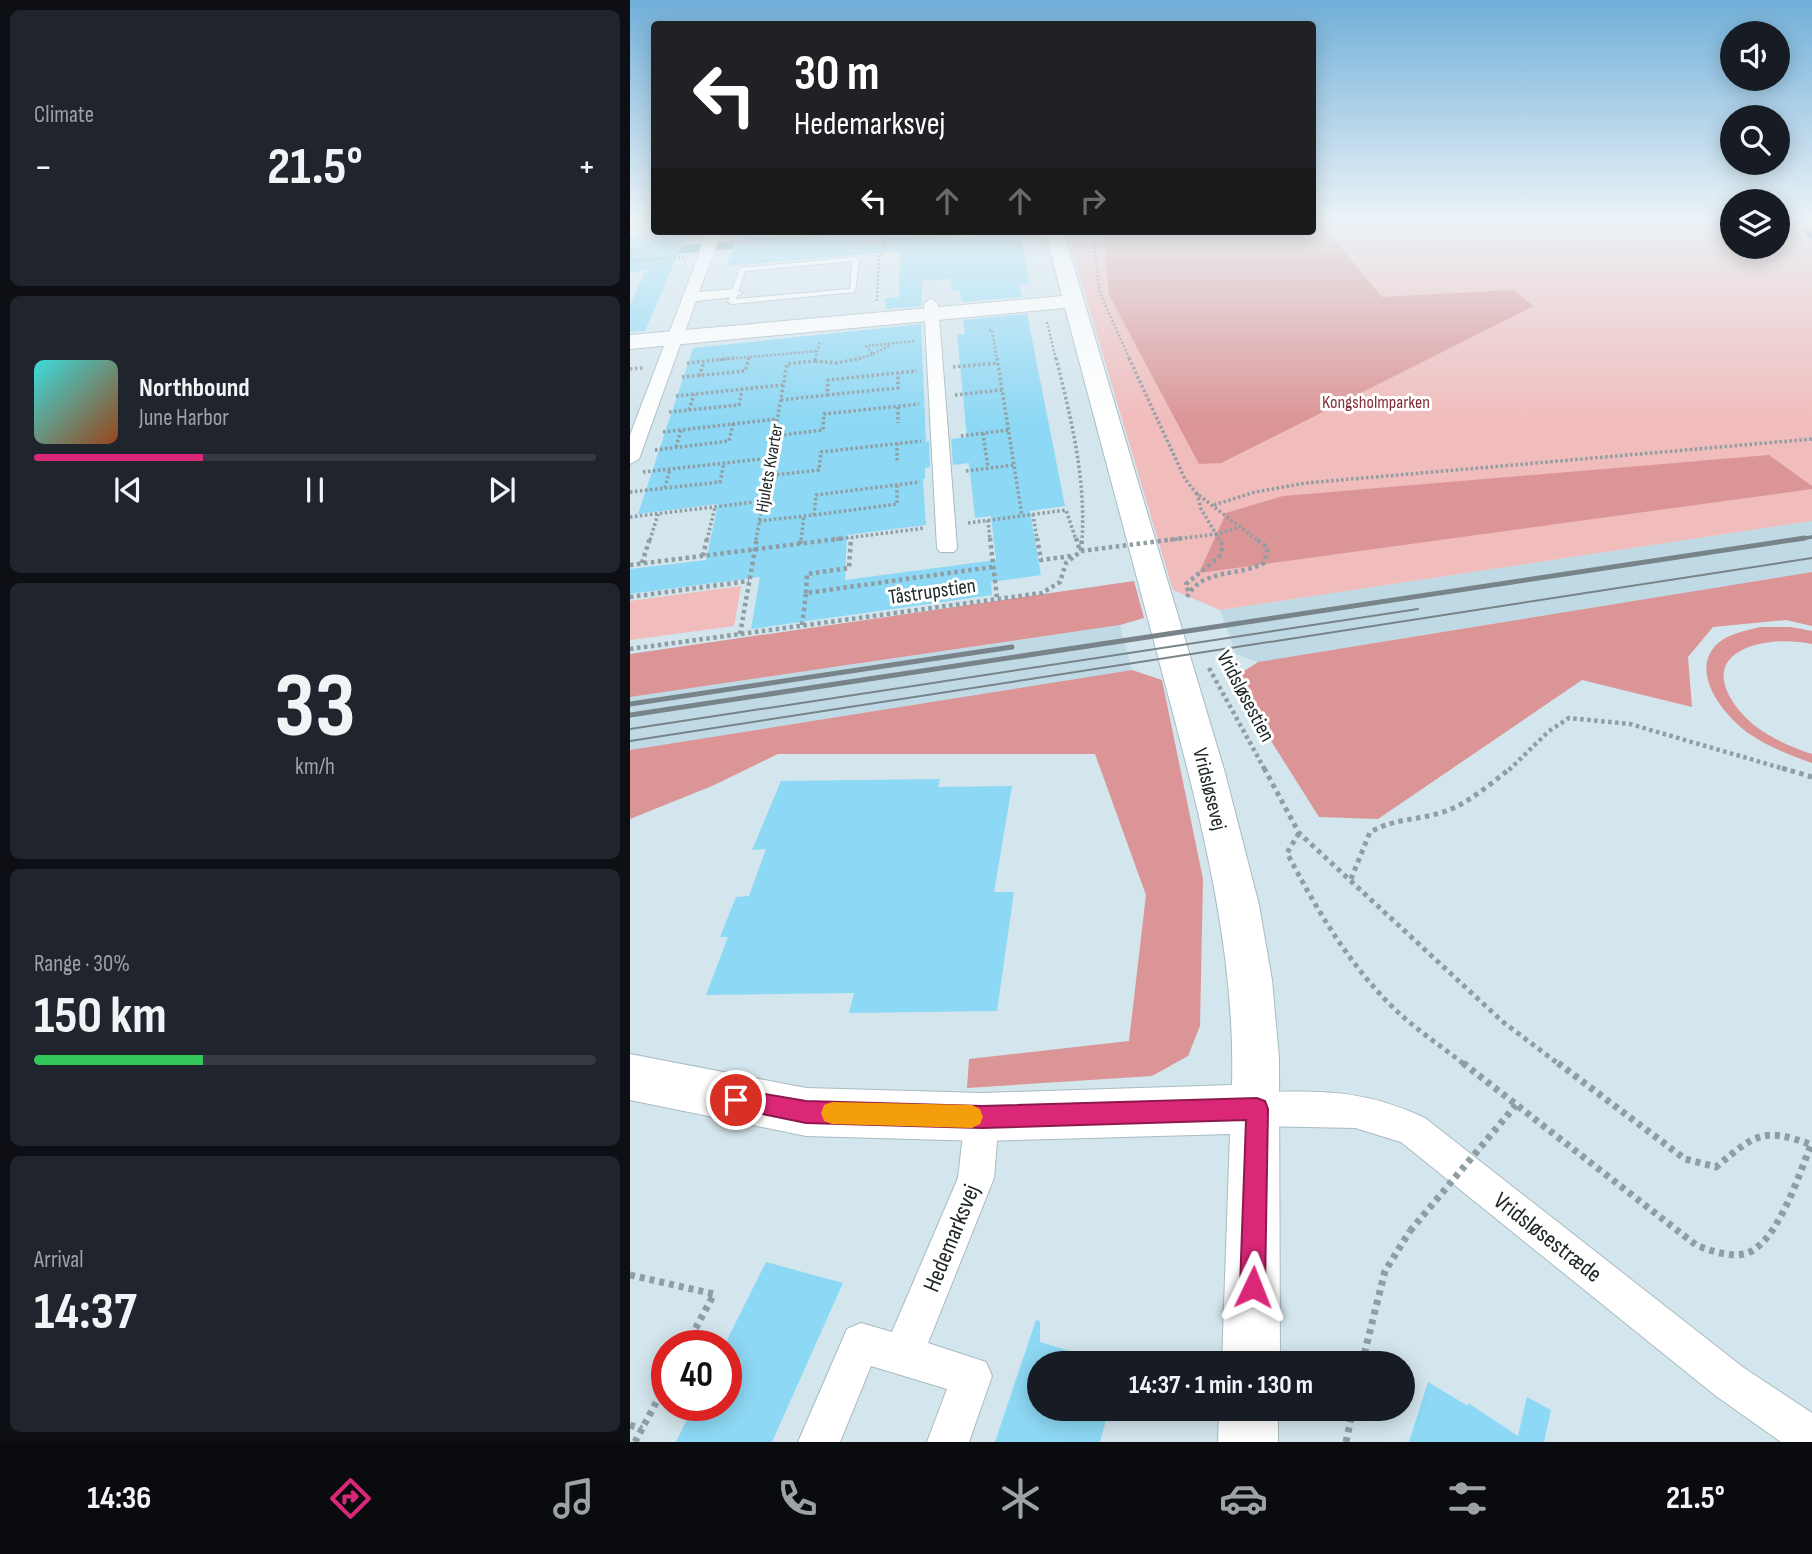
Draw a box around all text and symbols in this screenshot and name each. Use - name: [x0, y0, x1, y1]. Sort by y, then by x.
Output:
- map controls: [1720, 21, 1790, 259]
- button: sound: [1720, 21, 1790, 91]
- text: 30 m: [794, 45, 879, 104]
- icon: left: [679, 49, 770, 140]
- text: Climate: [34, 101, 94, 129]
- text: Hedemarksvej: [794, 105, 945, 144]
- button: search: [1720, 105, 1790, 175]
- text: 21.5°: [267, 136, 363, 199]
- text: −: [34, 145, 53, 190]
- text: +: [577, 145, 596, 190]
- icon: left: [855, 182, 893, 220]
- icon: ahead: [928, 182, 966, 220]
- icon: ahead: [1001, 182, 1039, 220]
- icon: right: [1074, 182, 1112, 220]
- button: layers: [1720, 189, 1790, 259]
- text: Northbound: [139, 373, 250, 404]
- park label: Kongsholmparken: [1322, 392, 1430, 413]
- text: June Harbor: [139, 404, 229, 432]
- street label: Hjulets Kvarter: [751, 422, 788, 514]
- icon: previous: [109, 471, 147, 509]
- icon: pause: [296, 471, 334, 509]
- icon: next: [483, 471, 521, 509]
- street label: Tåstrupstien: [887, 573, 977, 610]
- street label: Vridsløsestien: [1211, 647, 1280, 746]
- text: 33: [274, 653, 356, 762]
- street label: Vridsløsevej: [1187, 745, 1232, 833]
- text: km/h: [295, 753, 335, 781]
- text: Range · 30%: [34, 950, 130, 978]
- text: 150 km: [34, 985, 167, 1048]
- pin: [706, 1070, 766, 1130]
- icon: arrive: [717, 1081, 755, 1119]
- street label: Hedemarksvej: [917, 1180, 986, 1296]
- street label: Vridsløsestræde: [1488, 1186, 1608, 1289]
- text: Arrival: [34, 1246, 83, 1274]
- position arrow: [1216, 1250, 1290, 1324]
- text: 14:37: [34, 1281, 137, 1344]
- speed limit sign: 40: [651, 1330, 742, 1421]
- text: 14:37 · 1 min · 130 m: [1129, 1370, 1313, 1401]
- icon: directions: [326, 1474, 375, 1523]
- icon: music: [549, 1474, 598, 1523]
- icon: phone: [773, 1474, 822, 1523]
- icon: climate: [996, 1474, 1045, 1523]
- icon: car: [1219, 1474, 1268, 1523]
- icon: filters: [1443, 1474, 1492, 1523]
- text: 14:36: [87, 1479, 151, 1518]
- text: 21.5°: [1666, 1479, 1725, 1518]

